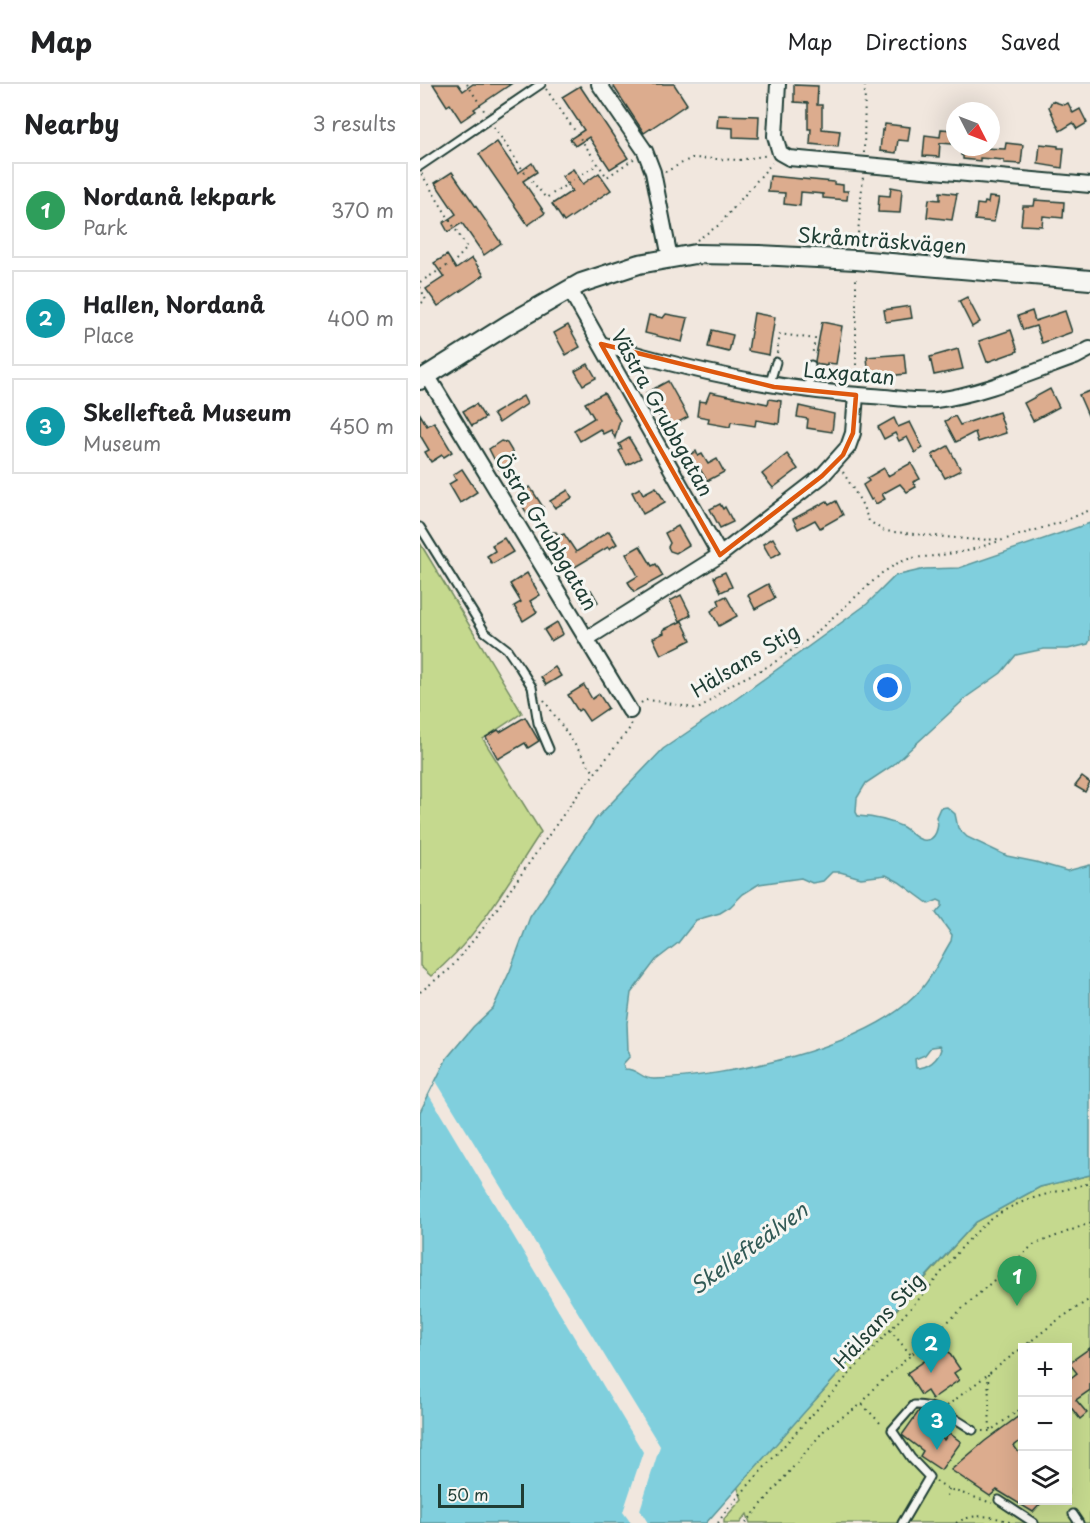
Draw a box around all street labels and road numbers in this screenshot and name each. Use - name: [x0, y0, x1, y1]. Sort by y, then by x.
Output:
- street label: Skråmträskvägen: [796, 219, 968, 261]
- street label: Västra Grubbgatan: [604, 323, 721, 502]
- street label: Laxgatan: [802, 354, 896, 392]
- street label: Östra Grubbgatan: [488, 447, 606, 616]
- street label: Hälsans Stig: [685, 616, 804, 704]
- street label: Hälsans Stig: [826, 1266, 931, 1375]

